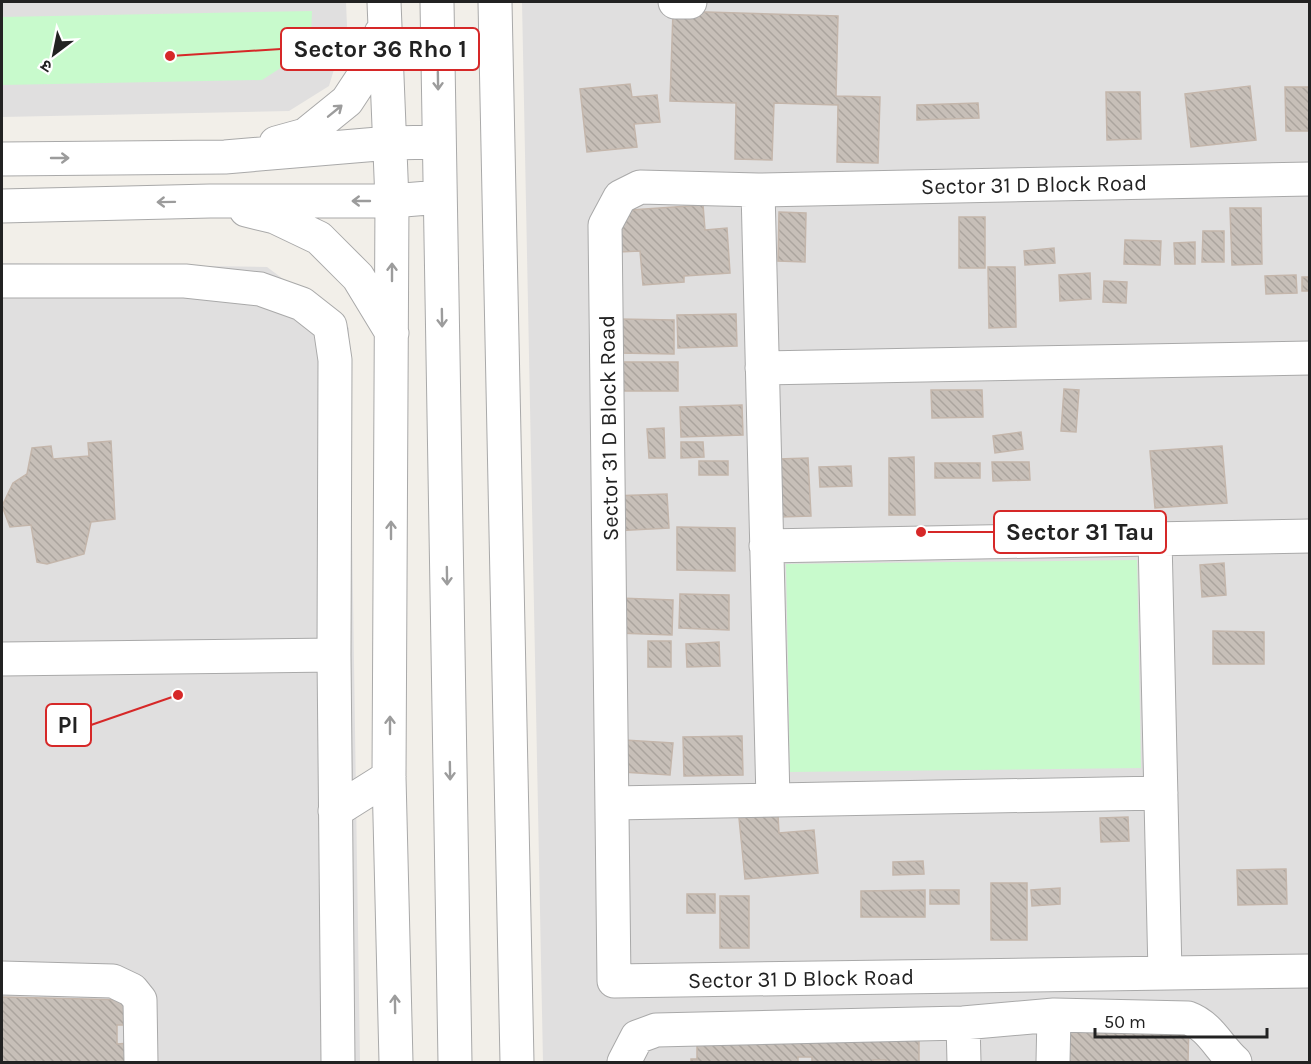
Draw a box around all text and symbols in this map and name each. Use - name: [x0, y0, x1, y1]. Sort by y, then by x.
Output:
- north arrow: [24, 24, 84, 84]
- callout: Sector 36 Rho 1: [281, 28, 479, 70]
- text: Sector 36 Rho 1: [293, 35, 467, 63]
- text: उ: [37, 55, 55, 77]
- one-way arrow: [432, 70, 444, 90]
- one-way arrow: [327, 105, 343, 118]
- one-way arrow: [49, 152, 69, 164]
- street label: Sector 31 D Block Road: [921, 170, 1147, 200]
- one-way arrow: [351, 195, 371, 207]
- one-way arrow: [156, 196, 176, 208]
- one-way arrow: [386, 263, 398, 283]
- one-way arrow: [436, 307, 448, 327]
- street label: Sector 31 D Block Road: [594, 315, 624, 541]
- callout: Sector 31 Tau: [994, 511, 1166, 553]
- text: Sector 31 Tau: [1006, 518, 1154, 546]
- one-way arrow: [385, 521, 397, 541]
- one-way arrow: [441, 565, 452, 585]
- callout: PI: [46, 704, 91, 746]
- text: PI: [57, 711, 79, 739]
- one-way arrow: [384, 716, 396, 736]
- one-way arrow: [444, 760, 456, 780]
- street label: Sector 31 D Block Road: [688, 964, 914, 994]
- one-way arrow: [389, 995, 401, 1015]
- scale bar: [1095, 1001, 1268, 1039]
- text: 50 m: [1104, 1011, 1146, 1033]

